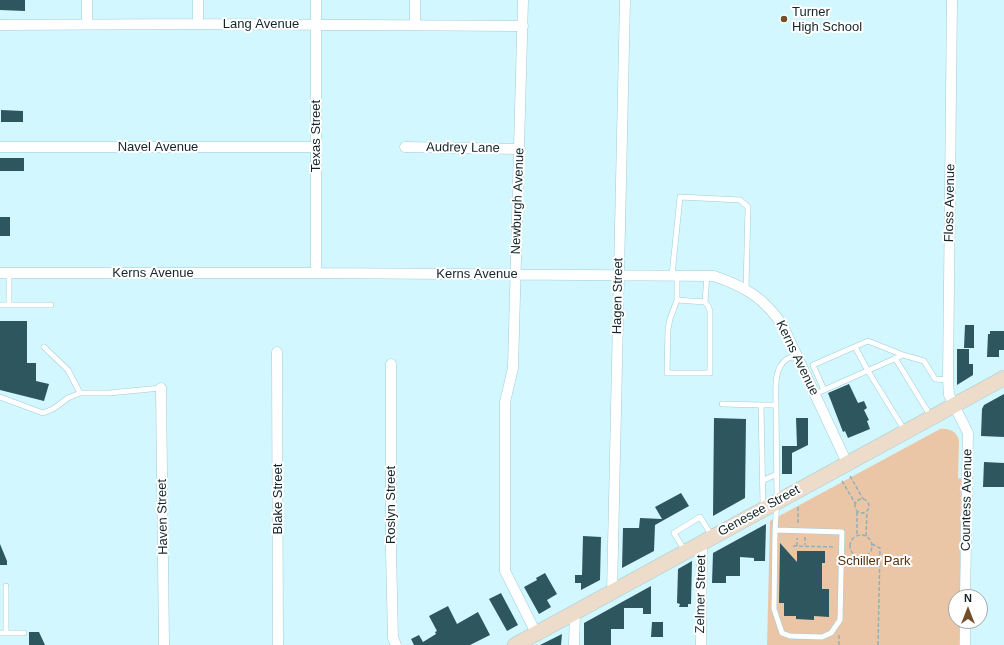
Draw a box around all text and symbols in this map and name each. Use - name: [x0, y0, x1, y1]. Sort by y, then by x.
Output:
- place label: Turner High School: [792, 4, 862, 35]
- marker: Turner High School: [779, 14, 789, 24]
- street label: Lang Avenue: [223, 16, 299, 32]
- street label: Texas Street: [308, 100, 324, 172]
- street label: Navel Avenue: [118, 139, 198, 155]
- street label: Audrey Lane: [426, 140, 500, 156]
- street label: Newburgh Avenue: [508, 147, 528, 255]
- street label: Floss Avenue: [942, 164, 958, 242]
- street label: Hagen Street: [610, 258, 626, 334]
- street label: Kerns Avenue: [112, 265, 194, 281]
- street label: Kerns Avenue: [436, 266, 518, 282]
- street label: Kerns Avenue: [772, 318, 822, 398]
- street label: Countess Avenue: [958, 449, 976, 551]
- street label: Blake Street: [270, 464, 286, 534]
- street label: Roslyn Street: [383, 466, 399, 544]
- street label: Haven Street: [155, 479, 171, 555]
- street label: Genesee Street: [715, 482, 803, 540]
- park label: Schiller Park: [838, 553, 910, 569]
- street label: Zelmer Street: [693, 554, 709, 634]
- north arrow: [948, 589, 988, 629]
- text: N: [964, 592, 972, 604]

